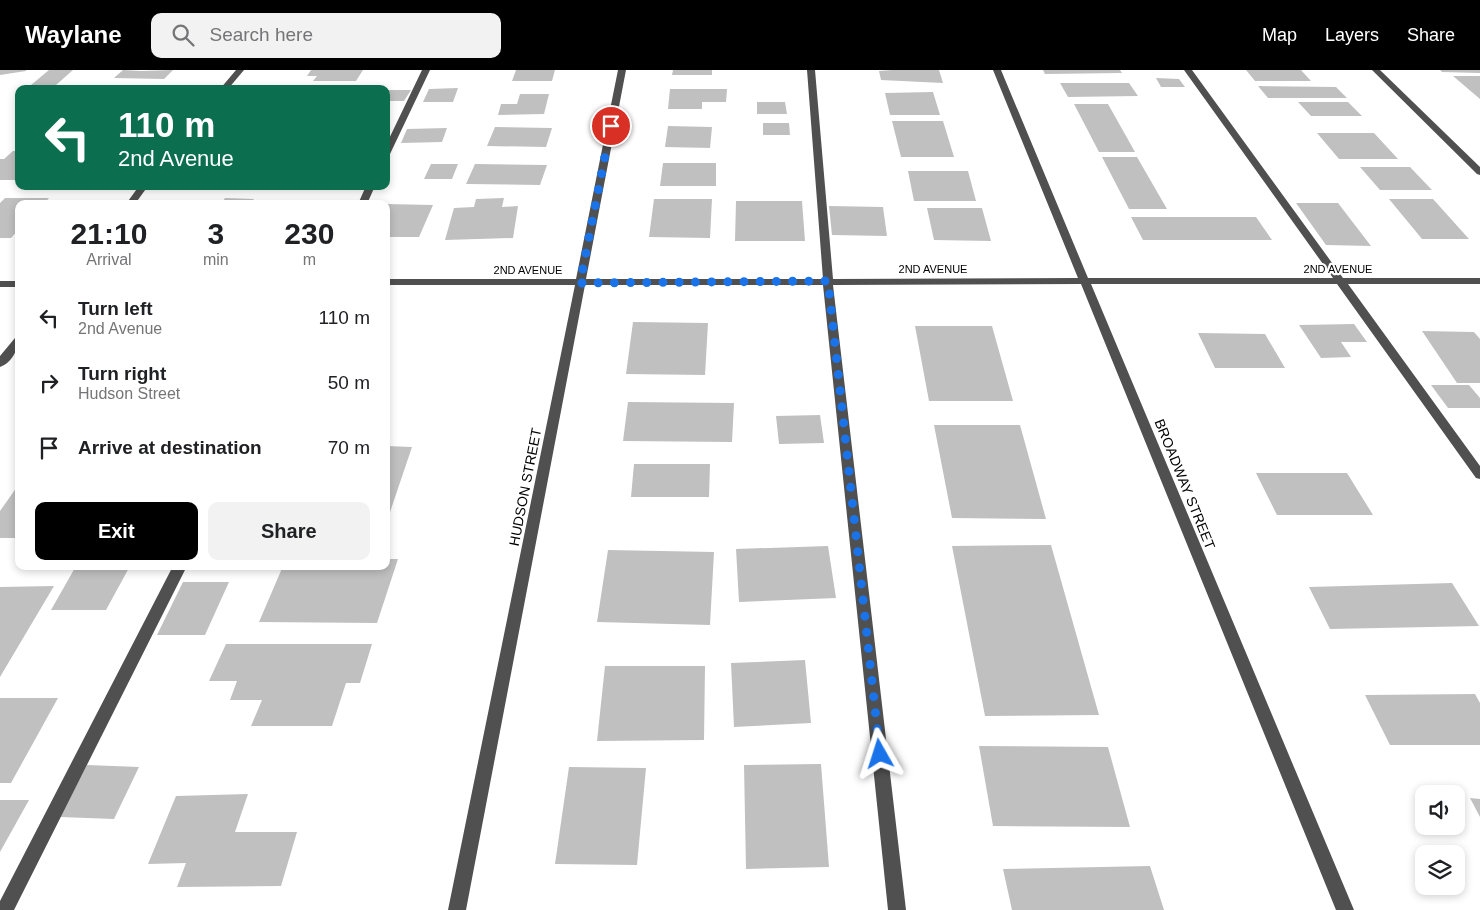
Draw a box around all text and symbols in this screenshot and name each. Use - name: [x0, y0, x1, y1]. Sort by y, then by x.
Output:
- search box: [151, 13, 501, 58]
- text: Waylane: [25, 21, 121, 48]
- icon: search: [169, 21, 197, 49]
- text: Search here: [209, 24, 313, 45]
- text: Map: [1262, 25, 1297, 45]
- text: Layers: [1325, 25, 1379, 45]
- text: Share: [1407, 25, 1455, 45]
- icon: left: [35, 105, 100, 170]
- text: 110 m: [118, 105, 215, 144]
- pin: [590, 105, 632, 147]
- icon: arrive: [597, 112, 625, 140]
- text: 2nd Avenue: [118, 146, 234, 171]
- text: 21:10: [71, 217, 147, 250]
- text: 3: [207, 217, 224, 250]
- text: 230: [284, 217, 334, 250]
- text: Arrival: [86, 251, 132, 268]
- text: min: [203, 251, 229, 268]
- text: m: [303, 251, 316, 268]
- street label: 2ND AVENUE: [899, 263, 967, 275]
- street label: 2ND AVENUE: [1304, 263, 1372, 275]
- street label: 2ND AVENUE: [494, 264, 562, 276]
- text: Turn left: [78, 298, 153, 319]
- icon: left: [35, 304, 63, 332]
- text: 110 m: [319, 307, 370, 328]
- text: 2nd Avenue: [78, 320, 162, 337]
- text: Turn right: [78, 363, 166, 384]
- icon: right: [35, 369, 63, 397]
- text: 50 m: [328, 372, 370, 393]
- text: Hudson Street: [78, 385, 180, 402]
- street label: BROADWAY STREET: [1152, 417, 1219, 552]
- street label: HUDSON STREET: [506, 426, 544, 547]
- icon: arrive: [35, 434, 63, 462]
- text: Arrive at destination: [78, 437, 262, 458]
- text: 70 m: [328, 437, 370, 458]
- button: Exit: [35, 502, 198, 560]
- button: Share: [208, 502, 370, 560]
- position arrow: [853, 727, 905, 779]
- map controls: [1415, 785, 1465, 895]
- button: sound: [1415, 785, 1465, 835]
- button: layers: [1415, 845, 1465, 895]

